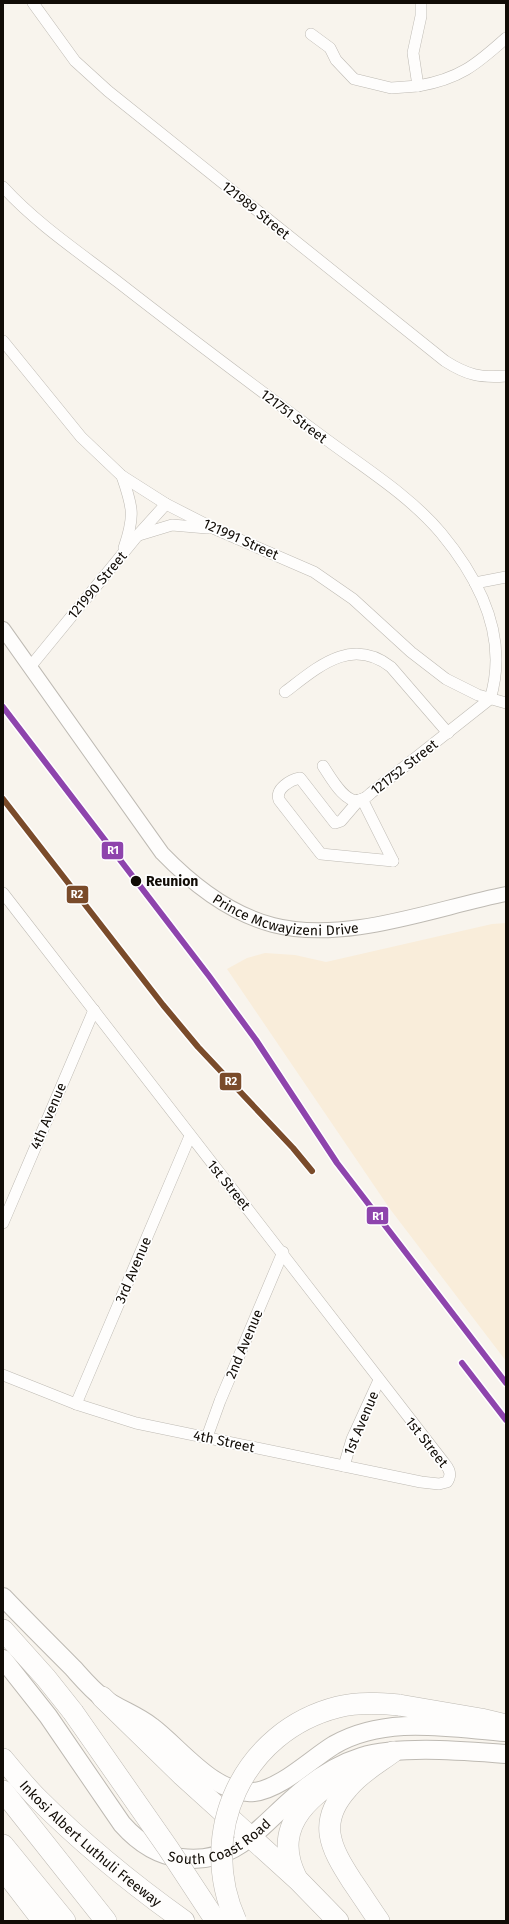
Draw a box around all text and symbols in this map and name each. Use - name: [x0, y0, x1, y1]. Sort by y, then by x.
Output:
- street label: 121989 Street: [218, 178, 294, 244]
- street label: 121751 Street: [257, 386, 331, 447]
- street label: 121991 Street: [200, 515, 282, 564]
- street label: 121990 Street: [64, 547, 131, 623]
- street label: 121752 Street: [367, 735, 442, 799]
- line badge: R1: [101, 841, 124, 860]
- text: R1: [107, 844, 119, 857]
- place label: Reunion: [146, 873, 198, 890]
- marker: Reunion: [129, 874, 143, 888]
- line badge: R2: [66, 885, 89, 904]
- text: R2: [71, 888, 84, 901]
- street label: Prince Mcwayizeni Drive: [209, 891, 360, 939]
- line badge: R2: [219, 1072, 242, 1091]
- text: R2: [225, 1075, 238, 1088]
- street label: 4th Avenue: [27, 1080, 70, 1152]
- street label: 1st Street: [203, 1157, 254, 1214]
- line badge: R1: [366, 1206, 389, 1225]
- text: R1: [372, 1210, 384, 1223]
- street label: 3rd Avenue: [112, 1234, 155, 1306]
- street label: 2nd Avenue: [222, 1307, 267, 1381]
- street label: 1st Avenue: [340, 1389, 383, 1458]
- street label: 1st Street: [402, 1414, 452, 1472]
- street label: 4th Street: [192, 1427, 257, 1456]
- street label: Inkosi Albert Luthuli Freeway: [16, 1777, 165, 1911]
- street label: South Coast Road: [166, 1815, 274, 1868]

